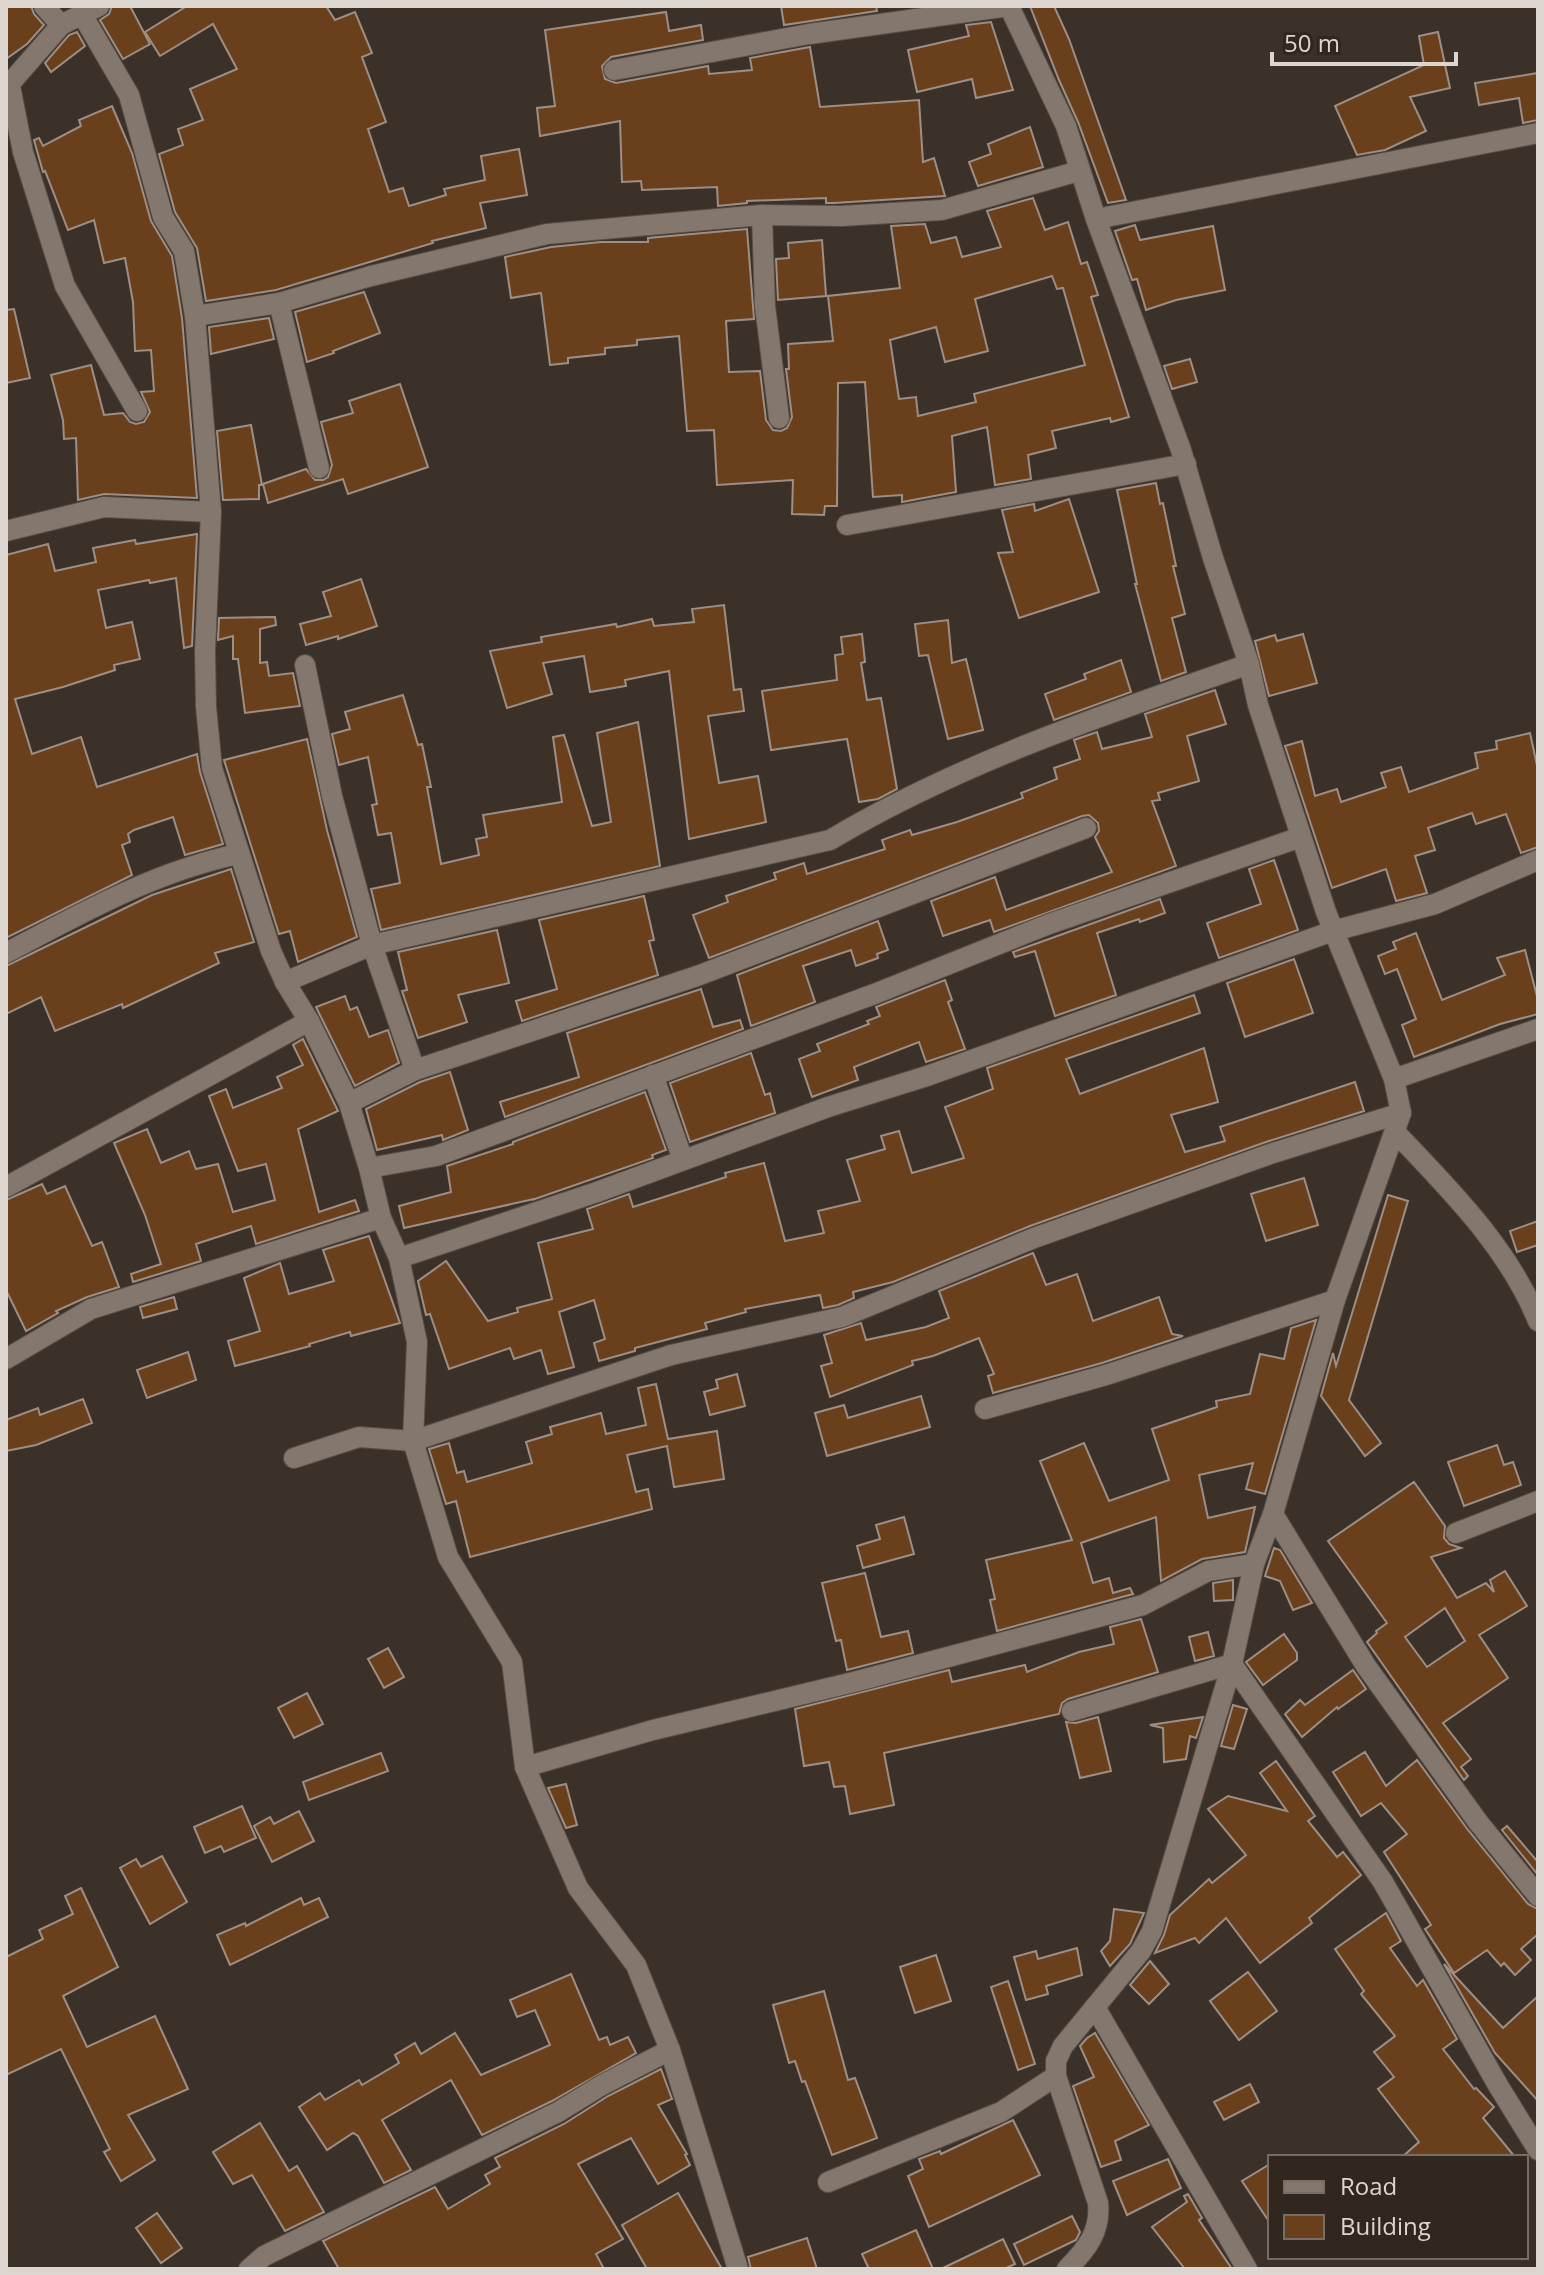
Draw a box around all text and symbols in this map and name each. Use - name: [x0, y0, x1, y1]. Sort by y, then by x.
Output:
- scale bar: [1272, 16, 1456, 66]
- text: 50 m: [1284, 26, 1340, 59]
- legend: [1268, 2155, 1528, 2259]
- text: Road: [1340, 2169, 1397, 2202]
- text: Building: [1340, 2209, 1431, 2242]

